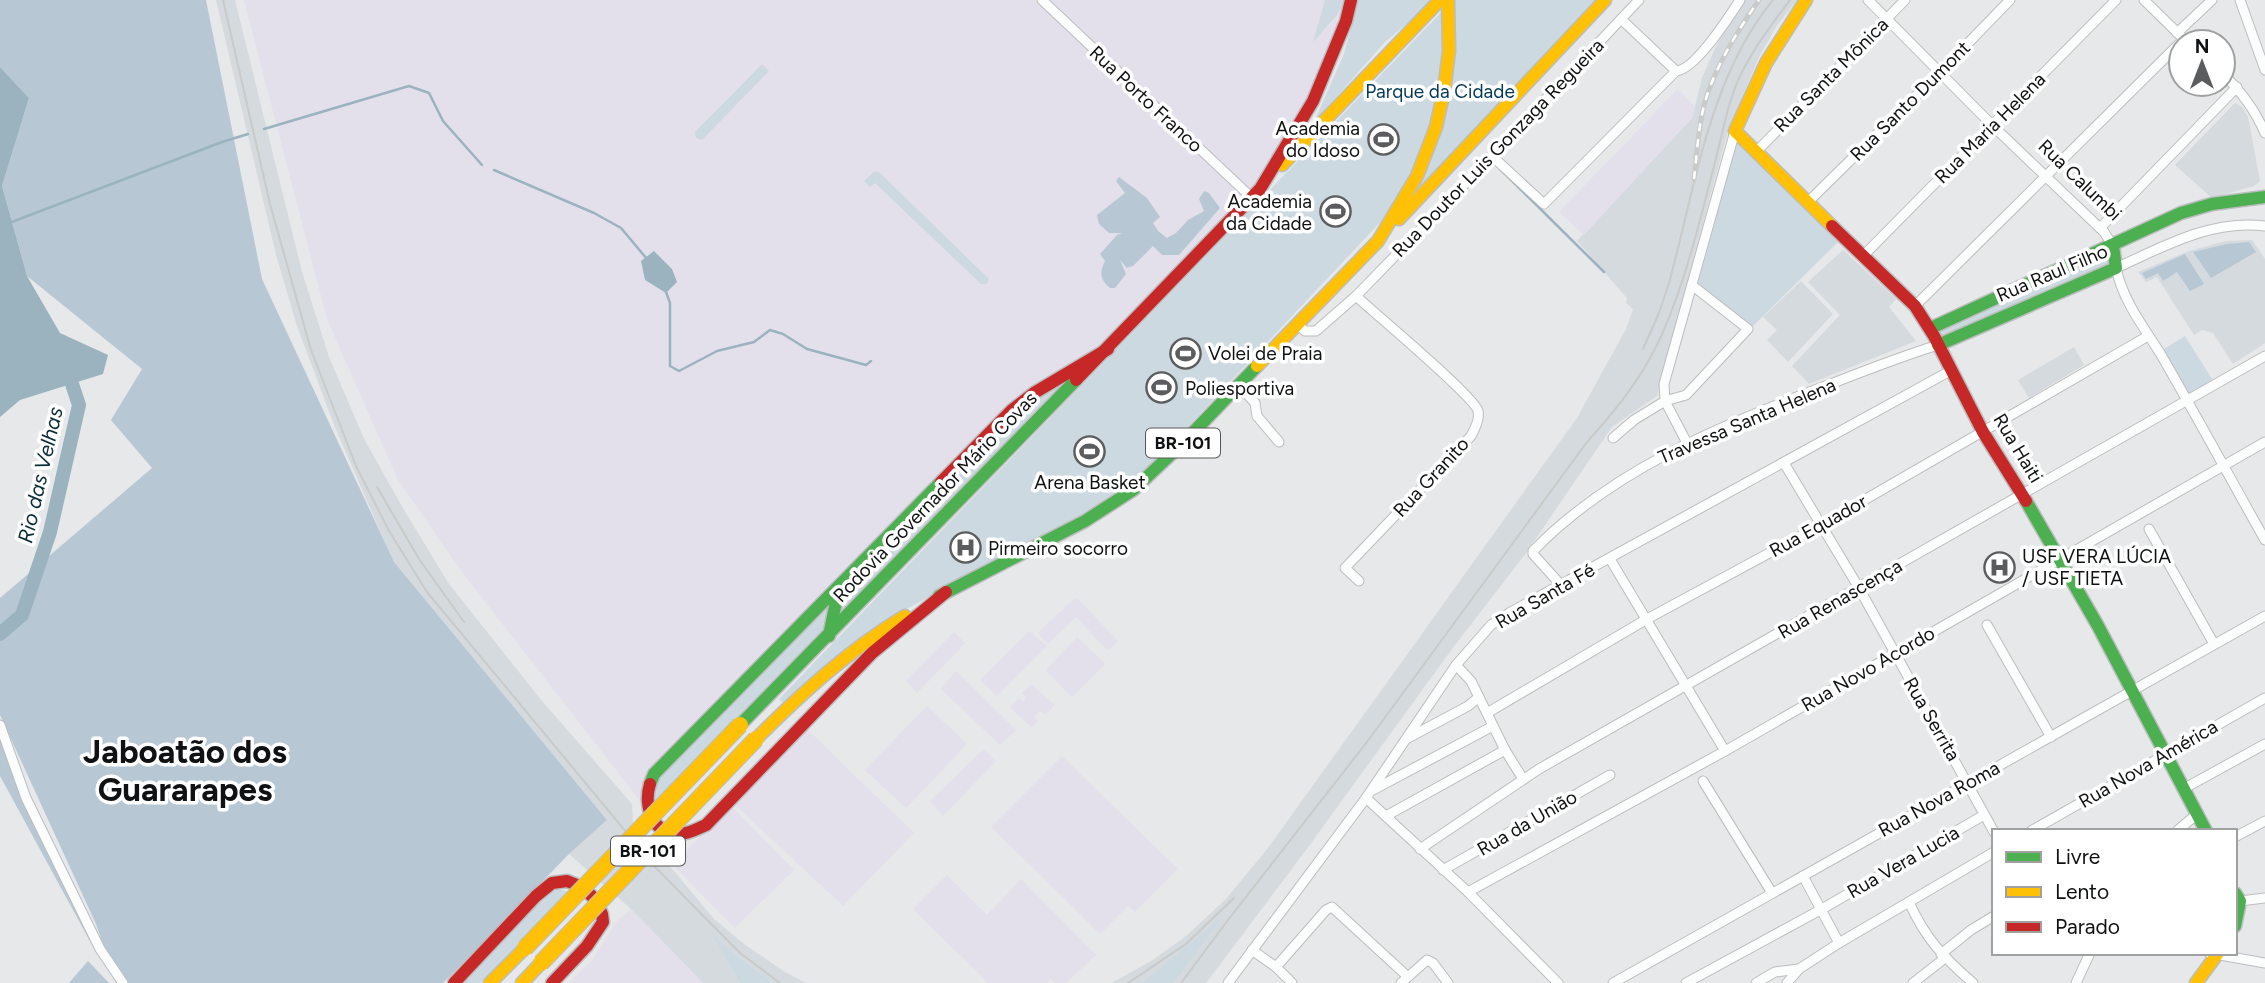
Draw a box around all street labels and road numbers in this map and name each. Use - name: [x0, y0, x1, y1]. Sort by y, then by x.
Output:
- street label: Rua Santa Mônica: [1769, 13, 1893, 137]
- street label: Rua Doutor Luis Gonzaga Regueira: [1387, 34, 1609, 262]
- street label: Rua Santo Dumont: [1845, 36, 1975, 166]
- street label: Rua Porto Franco: [1085, 41, 1207, 157]
- street label: Rua Maria Helena: [1930, 68, 2050, 188]
- street label: Rua Calumbi: [2034, 135, 2126, 225]
- street label: Rua Raul Filho: [1993, 239, 2111, 307]
- street label: Travessa Santa Helena: [1655, 373, 1839, 469]
- street label: Rodovia Governador Mário Covas: [828, 387, 1042, 607]
- street label: Rua Haiti: [1988, 409, 2048, 487]
- road number: BR-101: [1146, 428, 1220, 458]
- street label: Rua Granito: [1388, 432, 1474, 522]
- street label: Rua Equador: [1765, 489, 1871, 562]
- street label: Rua Renascença: [1774, 554, 1906, 644]
- street label: Rua Santa Fé: [1491, 558, 1599, 634]
- street label: Rua Novo Acordo: [1797, 621, 1939, 717]
- street label: Rua Serrita: [1899, 673, 1965, 765]
- street label: Rua Nova América: [2074, 715, 2222, 813]
- street label: Rua Nova Roma: [1874, 756, 2004, 842]
- street label: Rua da União: [1473, 785, 1581, 861]
- street label: Rua Vera Lucia: [1843, 821, 1963, 903]
- road number: BR-101: [611, 836, 685, 866]

